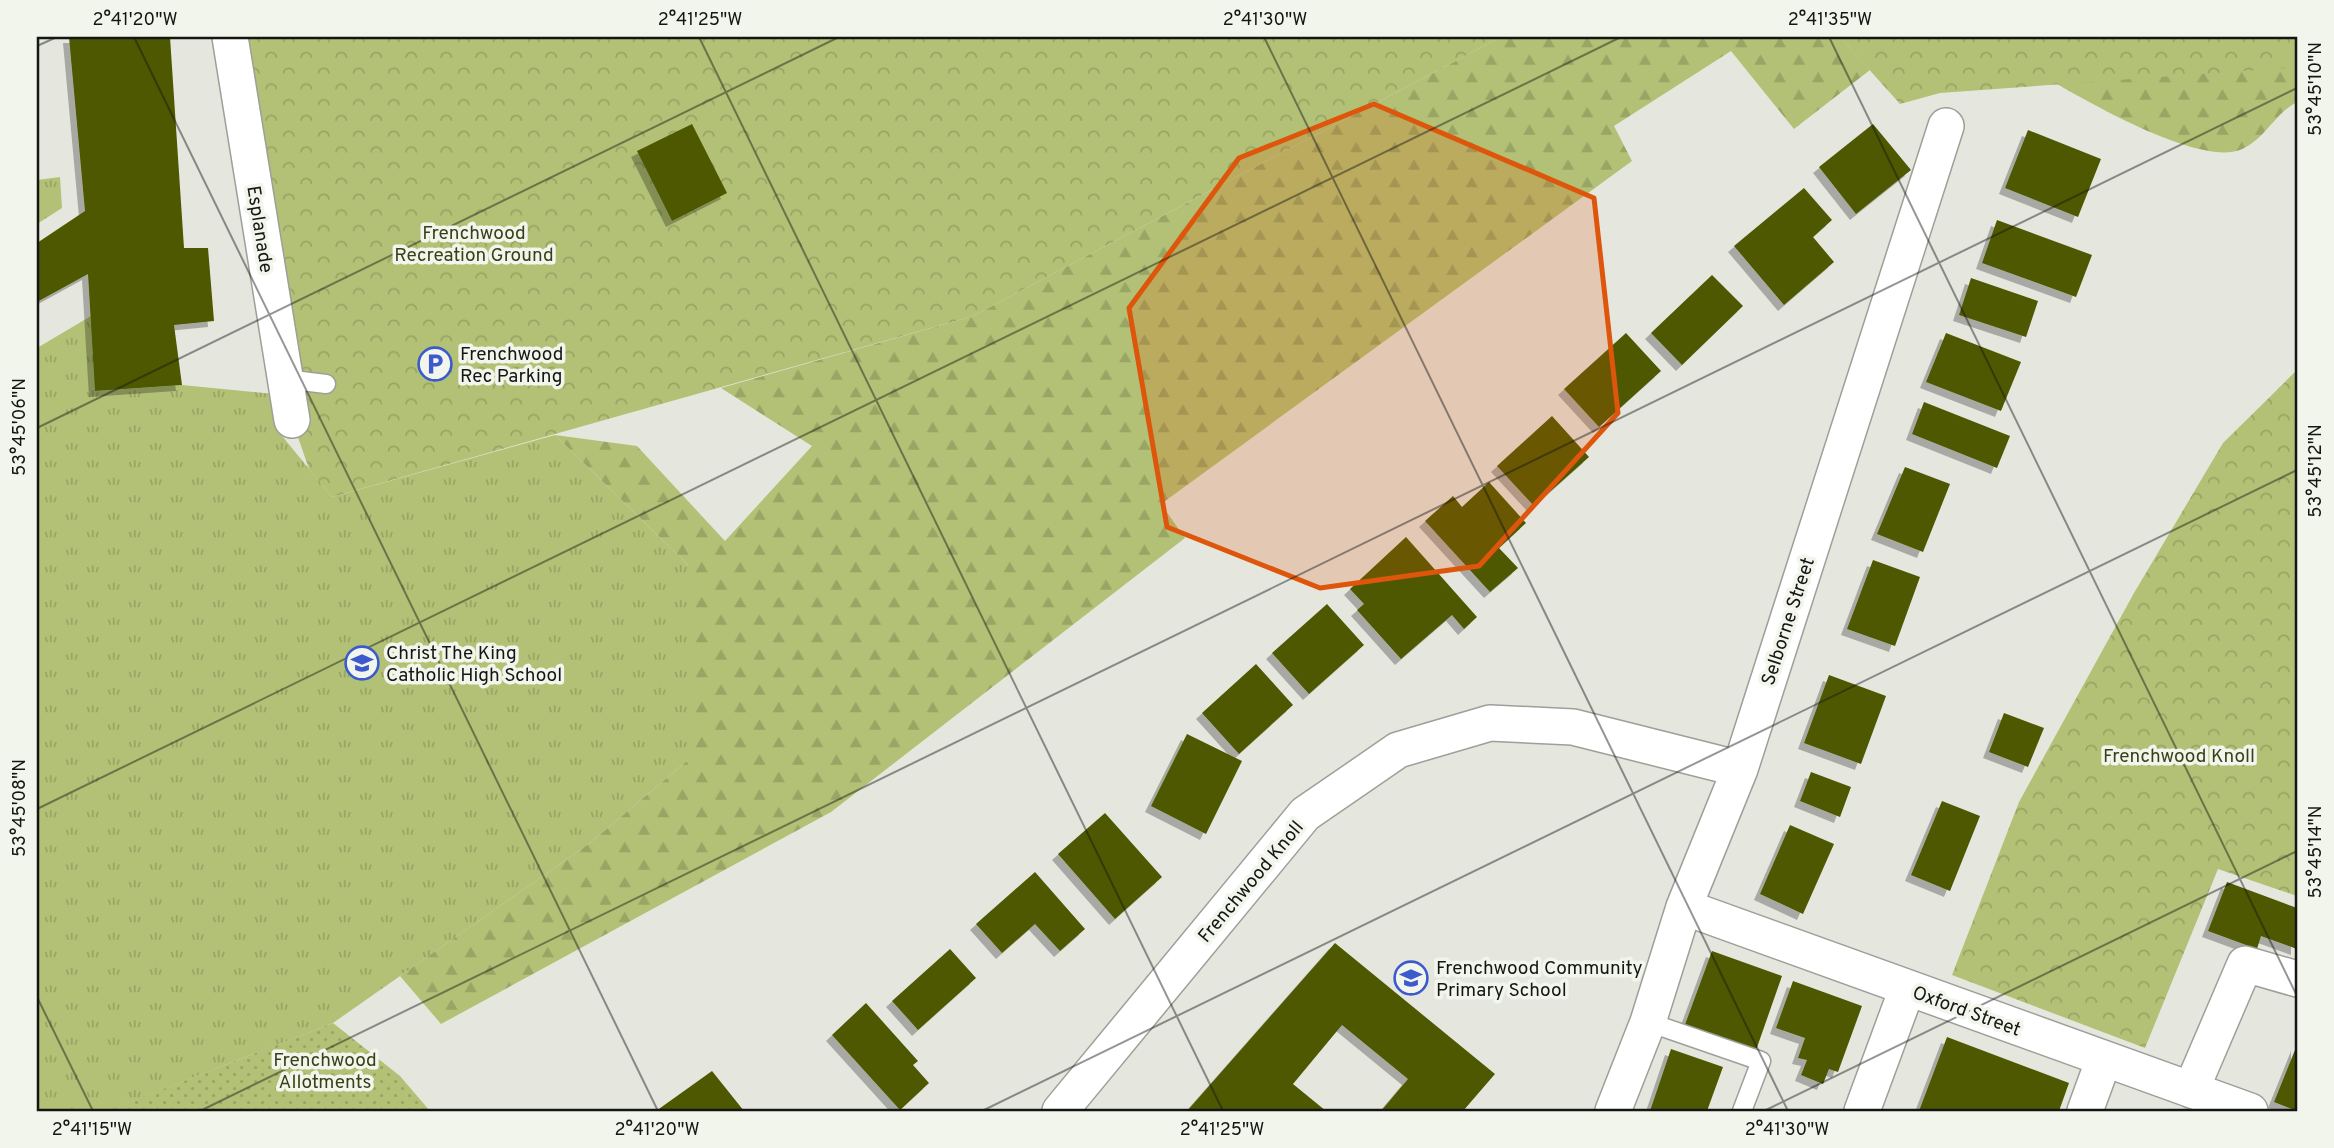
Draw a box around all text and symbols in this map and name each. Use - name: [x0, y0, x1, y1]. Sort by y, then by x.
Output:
- text: 2°41'20"W: [92, 9, 178, 32]
- text: 2°41'25"W: [658, 9, 742, 32]
- text: 2°41'30"W: [1223, 9, 1307, 32]
- text: 2°41'35"W: [1788, 9, 1872, 32]
- text: 53°45'10"N: [2305, 42, 2328, 136]
- street label: Esplanade: [240, 184, 278, 275]
- park label: Frenchwood Recreation Ground: [394, 222, 554, 268]
- place label: Frenchwood Rec Parking: [460, 343, 563, 389]
- parking icon: Frenchwood Rec Parking: [416, 345, 454, 383]
- text: 53°45'06"N: [9, 378, 32, 476]
- text: 53°45'12"N: [2305, 424, 2328, 518]
- street label: Selborne Street: [1757, 555, 1821, 689]
- place label: Christ The King Catholic High School: [386, 642, 562, 688]
- school or university icon: Christ The King Catholic High School: [343, 644, 381, 682]
- park label: Frenchwood Knoll: [2103, 745, 2255, 769]
- text: 53°45'08"N: [9, 759, 32, 857]
- text: 53°45'14"N: [2305, 805, 2328, 899]
- street label: Frenchwood Knoll: [1193, 816, 1310, 948]
- place label: Frenchwood Community Primary School: [1436, 957, 1643, 1003]
- school or university icon: Frenchwood Community Primary School: [1392, 959, 1430, 997]
- street label: Oxford Street: [1909, 981, 2024, 1043]
- park label: Frenchwood Allotments: [273, 1049, 377, 1095]
- text: 2°41'15"W: [52, 1119, 132, 1142]
- text: 2°41'20"W: [614, 1119, 700, 1142]
- text: 2°41'25"W: [1180, 1119, 1264, 1142]
- text: 2°41'30"W: [1745, 1119, 1829, 1142]

